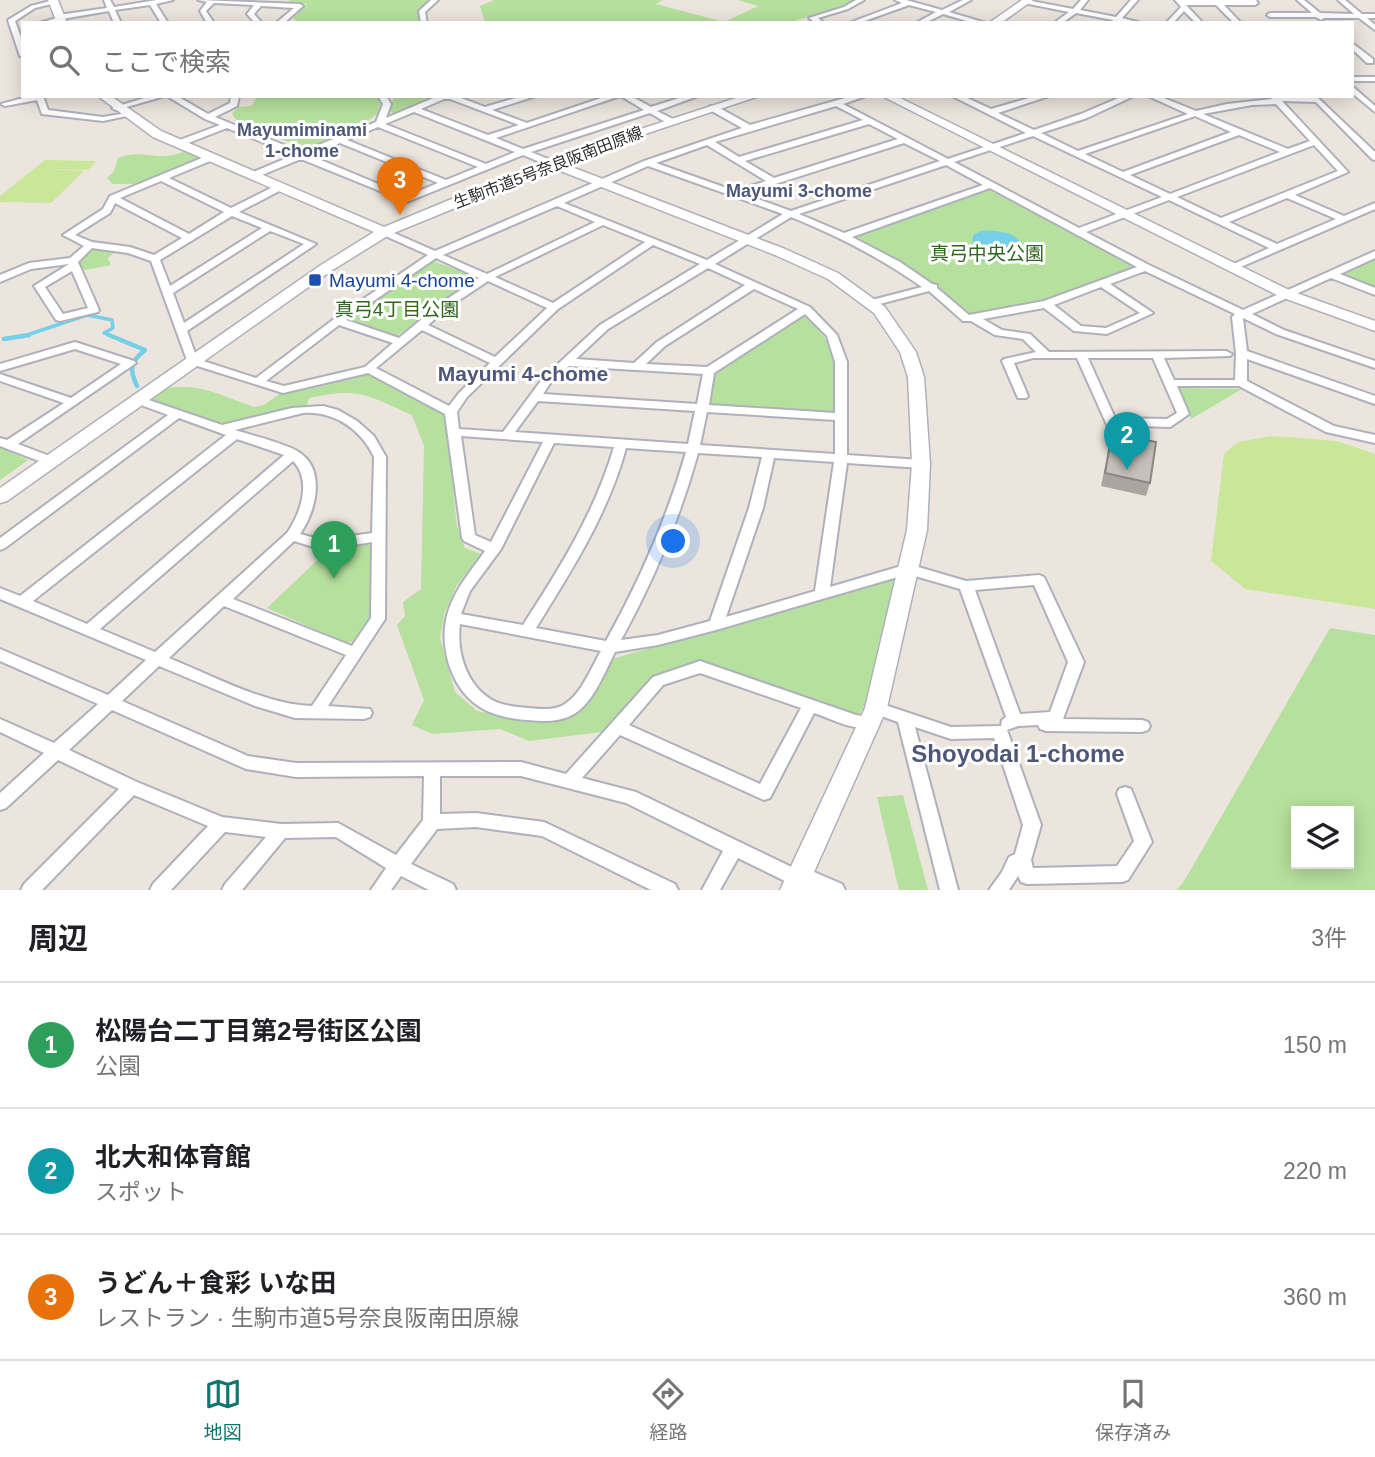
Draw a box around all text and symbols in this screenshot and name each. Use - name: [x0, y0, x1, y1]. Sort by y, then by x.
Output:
- search box: [21, 21, 1354, 98]
- icon: search: [45, 41, 83, 79]
- text: ここで検索: [101, 47, 231, 77]
- district label: Mayumiminami 1-chome: [237, 120, 367, 161]
- street label: 生駒市道5号奈良阪南田原線: [451, 124, 645, 211]
- pin: 3: [377, 157, 423, 215]
- district label: Mayumi 3-chome: [726, 181, 872, 201]
- park label: 真弓中央公園: [930, 243, 1044, 264]
- place label: Mayumi 4-chome: [329, 270, 475, 291]
- marker: Mayumi 4-chome: [307, 272, 323, 288]
- park label: 真弓4丁目公園: [335, 299, 459, 320]
- district label: Mayumi 4-chome: [438, 362, 608, 385]
- pin: 2: [1104, 412, 1150, 470]
- pin: 1: [311, 521, 357, 579]
- your location: [656, 524, 690, 558]
- district label: Shoyodai 1-chome: [911, 740, 1125, 767]
- map controls: [1291, 806, 1354, 869]
- button: layers: [1291, 806, 1354, 869]
- text: 周辺: [28, 922, 88, 955]
- text: 3件: [1311, 925, 1347, 951]
- text: 松陽台二丁目第2号街区公園: [95, 1016, 421, 1046]
- text: 1: [45, 1032, 57, 1058]
- text: 150 m: [1283, 1032, 1347, 1058]
- text: 公園: [95, 1053, 141, 1079]
- text: 北大和体育館: [95, 1142, 251, 1172]
- text: 2: [45, 1158, 57, 1184]
- text: 220 m: [1283, 1158, 1347, 1184]
- text: スポット: [95, 1179, 187, 1205]
- text: うどん＋食彩 いな田: [95, 1268, 336, 1298]
- text: 3: [45, 1284, 57, 1310]
- text: 360 m: [1283, 1284, 1347, 1310]
- text: レストラン · 生駒市道5号奈良阪南田原線: [95, 1305, 519, 1331]
- tab: 地図: [204, 1375, 242, 1444]
- tab: 経路: [649, 1375, 687, 1444]
- tab: 保存済み: [1095, 1375, 1171, 1444]

